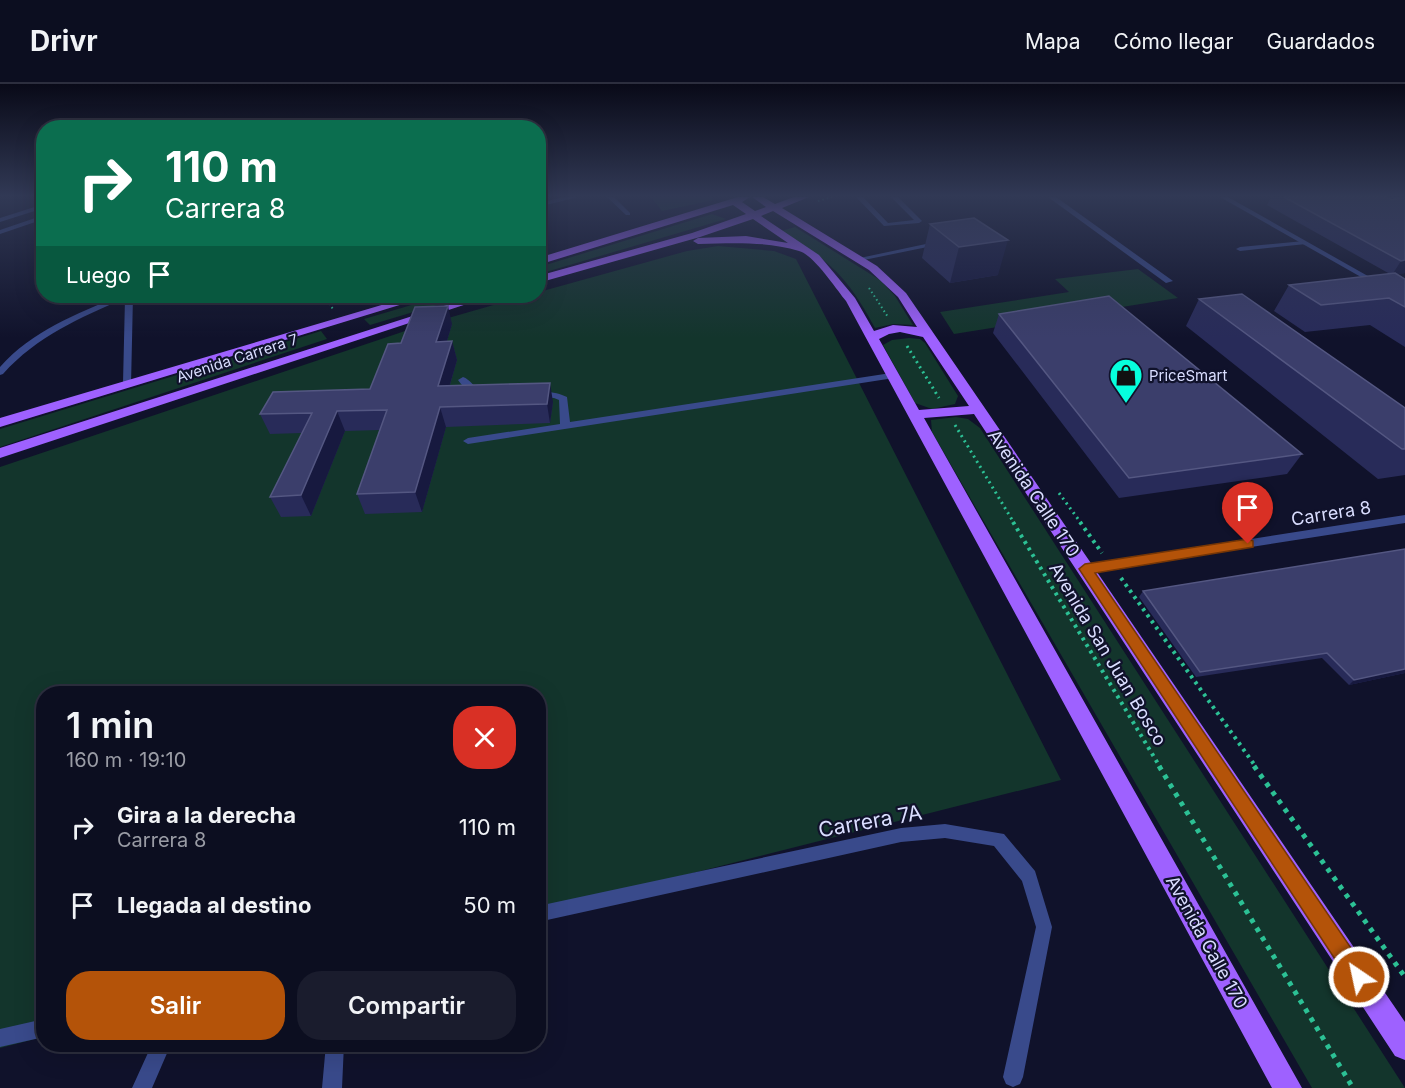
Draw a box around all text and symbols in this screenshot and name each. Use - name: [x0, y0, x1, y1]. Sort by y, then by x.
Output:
- text: Drivr: [30, 24, 98, 58]
- text: Mapa: [1025, 29, 1081, 54]
- text: Cómo llegar: [1114, 29, 1233, 54]
- text: Guardados: [1266, 29, 1375, 54]
- text: 110 m: [165, 141, 278, 192]
- icon: right: [66, 144, 144, 222]
- text: Carrera 8: [165, 192, 286, 225]
- icon: arrive: [143, 258, 176, 291]
- text: Luego: [66, 262, 131, 288]
- street label: Avenida Carrera 7: [174, 329, 300, 387]
- shop icon: PriceSmart: [1108, 357, 1144, 404]
- place label: PriceSmart: [1149, 366, 1227, 385]
- street label: Avenida Calle 170: [984, 425, 1084, 561]
- pin: [1222, 482, 1273, 544]
- icon: arrive: [1231, 491, 1264, 524]
- street label: Carrera 8: [1290, 496, 1372, 530]
- street label: Avenida San Juan Bosco: [1045, 559, 1171, 749]
- text: 1 min: [66, 703, 154, 747]
- button: close: [453, 706, 516, 769]
- text: 160 m · 19:10: [66, 748, 186, 772]
- street label: Carrera 7A: [816, 800, 924, 842]
- text: Gira a la derecha: [117, 802, 296, 828]
- icon: right: [66, 811, 99, 844]
- text: 110 m: [459, 814, 516, 840]
- text: Carrera 8: [117, 828, 206, 852]
- street label: Avenida Calle 170: [1162, 872, 1252, 1012]
- icon: arrive: [66, 889, 99, 922]
- text: Llegada al destino: [117, 892, 311, 918]
- text: 50 m: [463, 892, 516, 918]
- position arrow: [1327, 945, 1391, 1009]
- button: Salir: [66, 971, 285, 1040]
- button: Compartir: [297, 971, 516, 1040]

